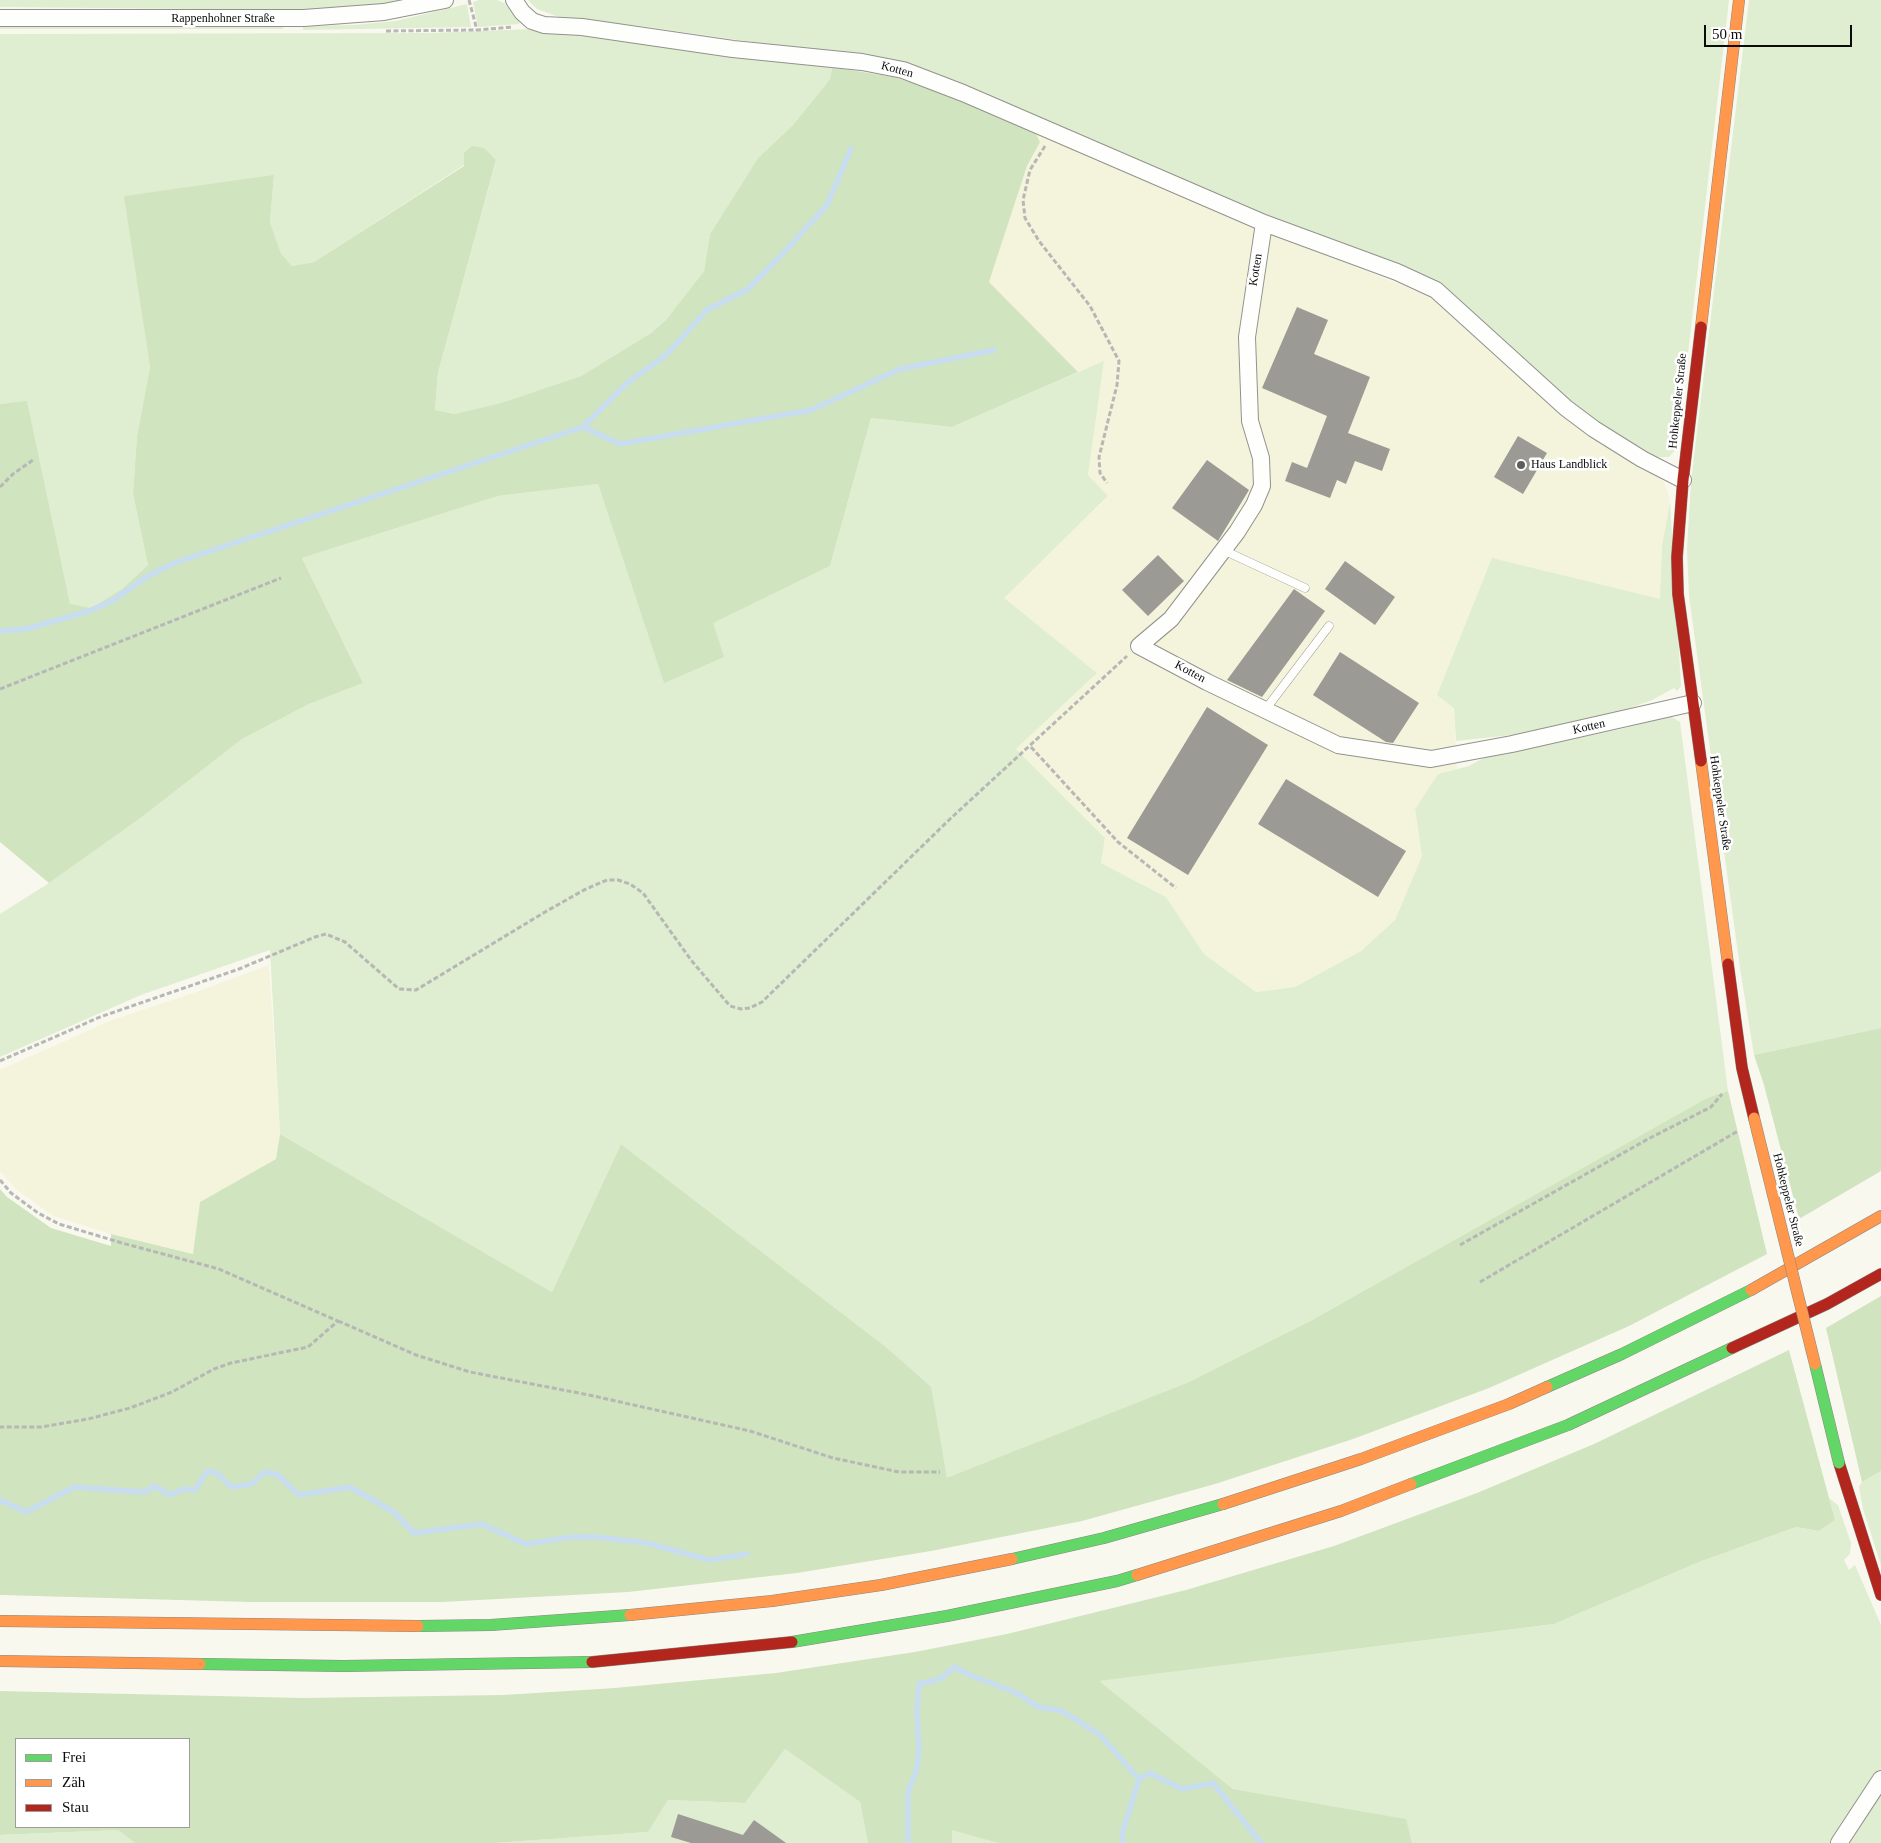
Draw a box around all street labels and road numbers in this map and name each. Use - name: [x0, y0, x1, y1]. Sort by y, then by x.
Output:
- street label: Rappenhohner Straße: [171, 12, 275, 26]
- street label: Kotten: [879, 59, 915, 81]
- street label: Kotten: [1246, 253, 1266, 287]
- street label: Hohkeppeler Straße: [1666, 353, 1690, 449]
- street label: Kotten: [1172, 658, 1208, 686]
- street label: Kotten: [1571, 716, 1607, 738]
- street label: Hohkeppeler Straße: [1706, 755, 1734, 851]
- street label: Hohkeppeler Straße: [1769, 1152, 1807, 1248]

